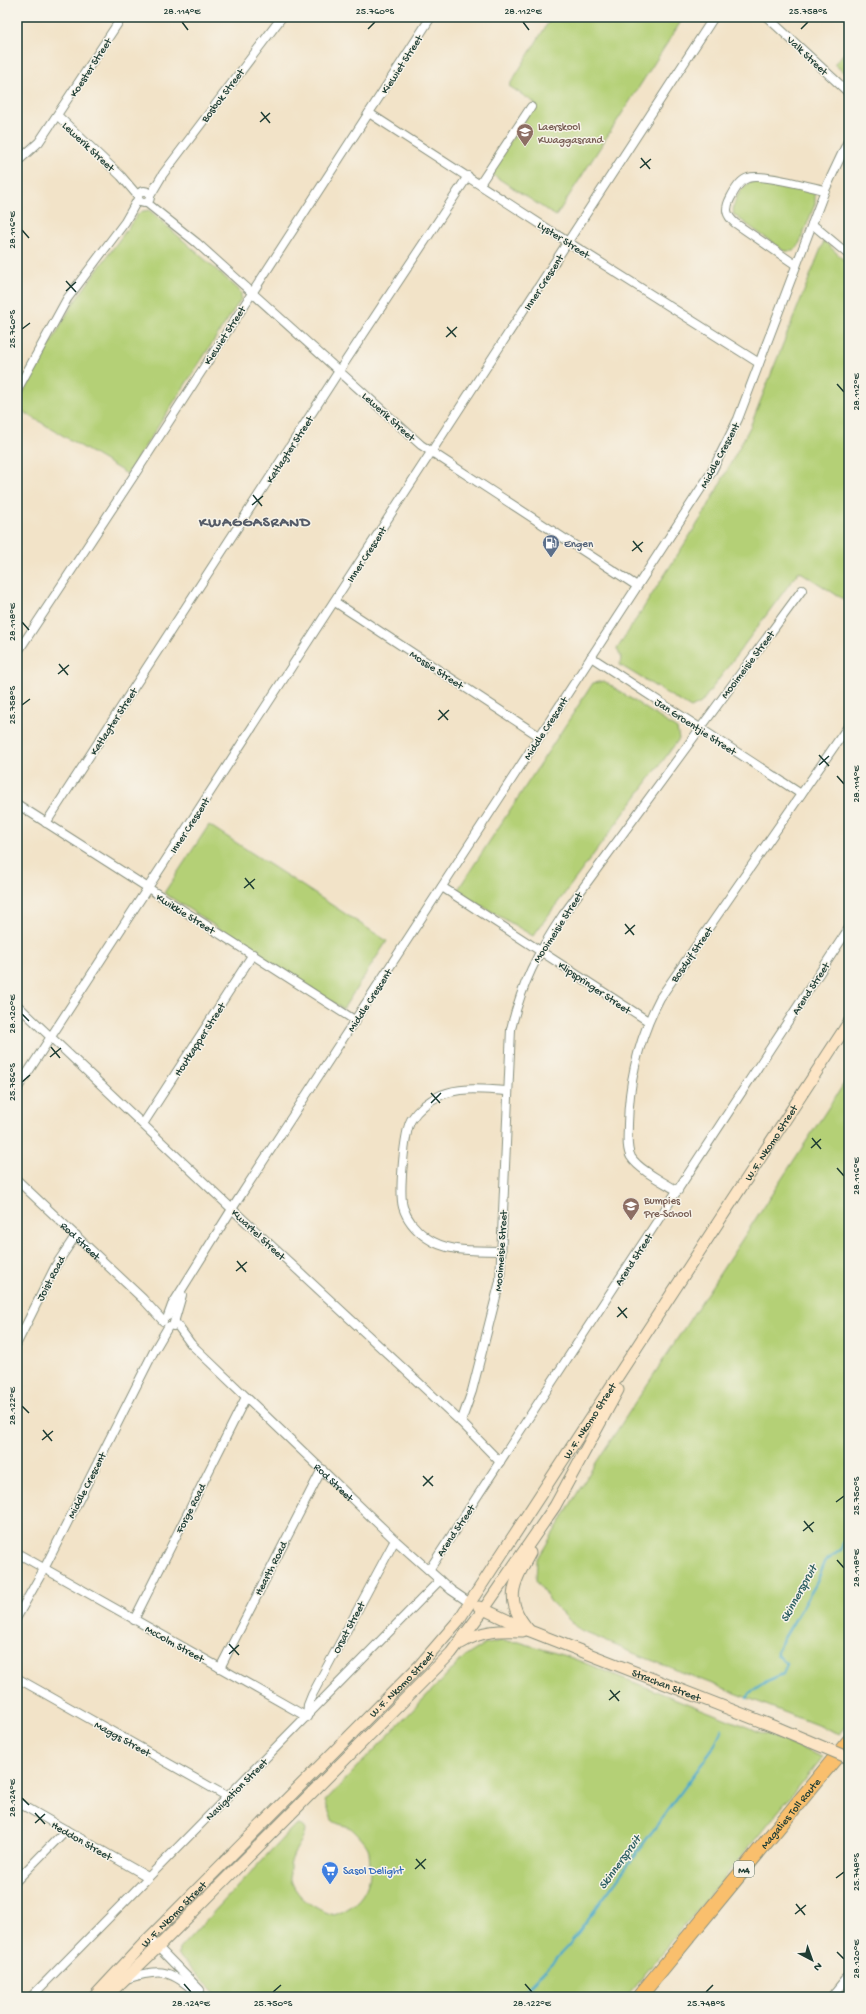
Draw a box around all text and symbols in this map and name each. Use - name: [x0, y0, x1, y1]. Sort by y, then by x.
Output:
- text: 28.114°E: [163, 6, 201, 18]
- text: 25.760°S: [356, 6, 395, 18]
- text: 28.112°E: [504, 6, 542, 18]
- text: 25.758°S: [789, 6, 828, 18]
- street label: Kiewiet Street: [379, 32, 427, 97]
- street label: Valk Street: [783, 34, 831, 79]
- street label: Koester Street: [68, 35, 116, 100]
- street label: Bosbok Street: [199, 66, 248, 126]
- street label: Lewerik Street: [59, 120, 117, 176]
- school or university icon: Laerskool Kwaggasrand: [515, 122, 535, 147]
- place label: Laerskool Kwaggasrand: [538, 122, 605, 147]
- text: 28.116°E: [7, 211, 19, 249]
- street label: Lyster Street: [535, 219, 592, 263]
- street label: Inner Crescent: [522, 252, 568, 313]
- street label: Kiewiet Street: [202, 303, 250, 368]
- text: 25.760°S: [7, 309, 19, 348]
- text: 28.112°E: [851, 373, 863, 411]
- street label: Lewerik Street: [359, 391, 418, 445]
- street label: Katlagter Street: [265, 413, 318, 486]
- street label: Middle Crescent: [698, 420, 744, 491]
- district label: KWAGGASRAND: [198, 514, 311, 532]
- street label: Inner Crescent: [345, 524, 391, 585]
- fuel station icon: Engen: [541, 533, 561, 558]
- place label: Engen: [564, 539, 594, 551]
- text: 28.118°E: [7, 602, 19, 641]
- street label: Mooimeisie Street: [719, 628, 779, 701]
- street label: Mossie Street: [407, 649, 466, 693]
- text: 25.758°S: [7, 685, 19, 724]
- street label: Katlagter Street: [89, 685, 142, 758]
- street label: Middle Crescent: [522, 694, 572, 763]
- street label: Jan Groentjie Street: [652, 697, 739, 759]
- text: 28.114°E: [851, 765, 863, 803]
- street label: Inner Crescent: [168, 795, 214, 856]
- street label: Mooimeisie Street: [531, 889, 587, 965]
- street label: Kwikkie Street: [153, 892, 218, 938]
- street label: Bosduif Street: [668, 923, 717, 986]
- street label: Klipspringer Street: [555, 960, 634, 1018]
- street label: Arend Street: [790, 960, 834, 1017]
- street label: Middle Crescent: [346, 966, 396, 1035]
- text: 28.120°E: [7, 994, 19, 1033]
- street label: Houtkapper Street: [172, 1000, 230, 1079]
- text: 25.756°S: [7, 1063, 19, 1101]
- street label: W.F. Nkomo Street: [743, 1102, 802, 1184]
- text: 28.116°E: [851, 1157, 863, 1195]
- school or university icon: Bumpies Pre-School: [621, 1196, 641, 1221]
- place label: Bumpies Pre-School: [643, 1196, 692, 1221]
- street label: Kwartel Street: [228, 1208, 288, 1264]
- street label: Mooimeisie Street: [493, 1209, 511, 1292]
- street label: Rod Street: [57, 1220, 103, 1264]
- street label: Arend Street: [613, 1231, 657, 1288]
- street label: Joist Road: [35, 1253, 69, 1303]
- street label: W.F. Nkomo Street: [562, 1380, 620, 1462]
- text: 28.122°E: [7, 1386, 19, 1425]
- street label: Middle Crescent: [66, 1450, 110, 1521]
- street label: Rod Street: [311, 1462, 356, 1506]
- text: 25.750°S: [851, 1476, 863, 1515]
- street label: Forge Road: [174, 1481, 210, 1536]
- street label: Arend Street: [435, 1502, 479, 1559]
- street label: Hearth Road: [253, 1539, 291, 1598]
- text: 28.118°E: [851, 1548, 863, 1587]
- water label: Skinnerspruit: [778, 1561, 822, 1625]
- street label: Orsat Street: [331, 1599, 369, 1656]
- street label: McColm Street: [143, 1624, 207, 1667]
- street label: W.F. Nkomo Street: [368, 1648, 439, 1721]
- street label: Strachan Street: [630, 1667, 703, 1706]
- street label: Maggs Street: [92, 1719, 153, 1761]
- street label: Navigation Street: [204, 1756, 272, 1824]
- street label: Magalies Toll Route: [759, 1776, 824, 1852]
- text: 28.124°E: [7, 1778, 19, 1817]
- street label: Heddon Street: [49, 1820, 115, 1865]
- water label: Skinnerspruit: [596, 1832, 646, 1893]
- text: 25.748°S: [851, 1853, 863, 1891]
- supermarket icon: Sasol Delight: [320, 1860, 340, 1885]
- road number: M4: [734, 1861, 754, 1877]
- place label: Sasol Delight: [343, 1866, 405, 1878]
- street label: W.F. Nkomo Street: [140, 1879, 211, 1950]
- text: 28.120°E: [851, 1939, 863, 1978]
- north arrow: [792, 1940, 832, 1980]
- text: N: [811, 1959, 824, 1973]
- text: 28.124°E: [172, 1998, 211, 2010]
- text: 25.750°S: [254, 1998, 293, 2010]
- text: 28.122°E: [513, 1998, 552, 2010]
- text: 25.748°S: [687, 1998, 725, 2010]

